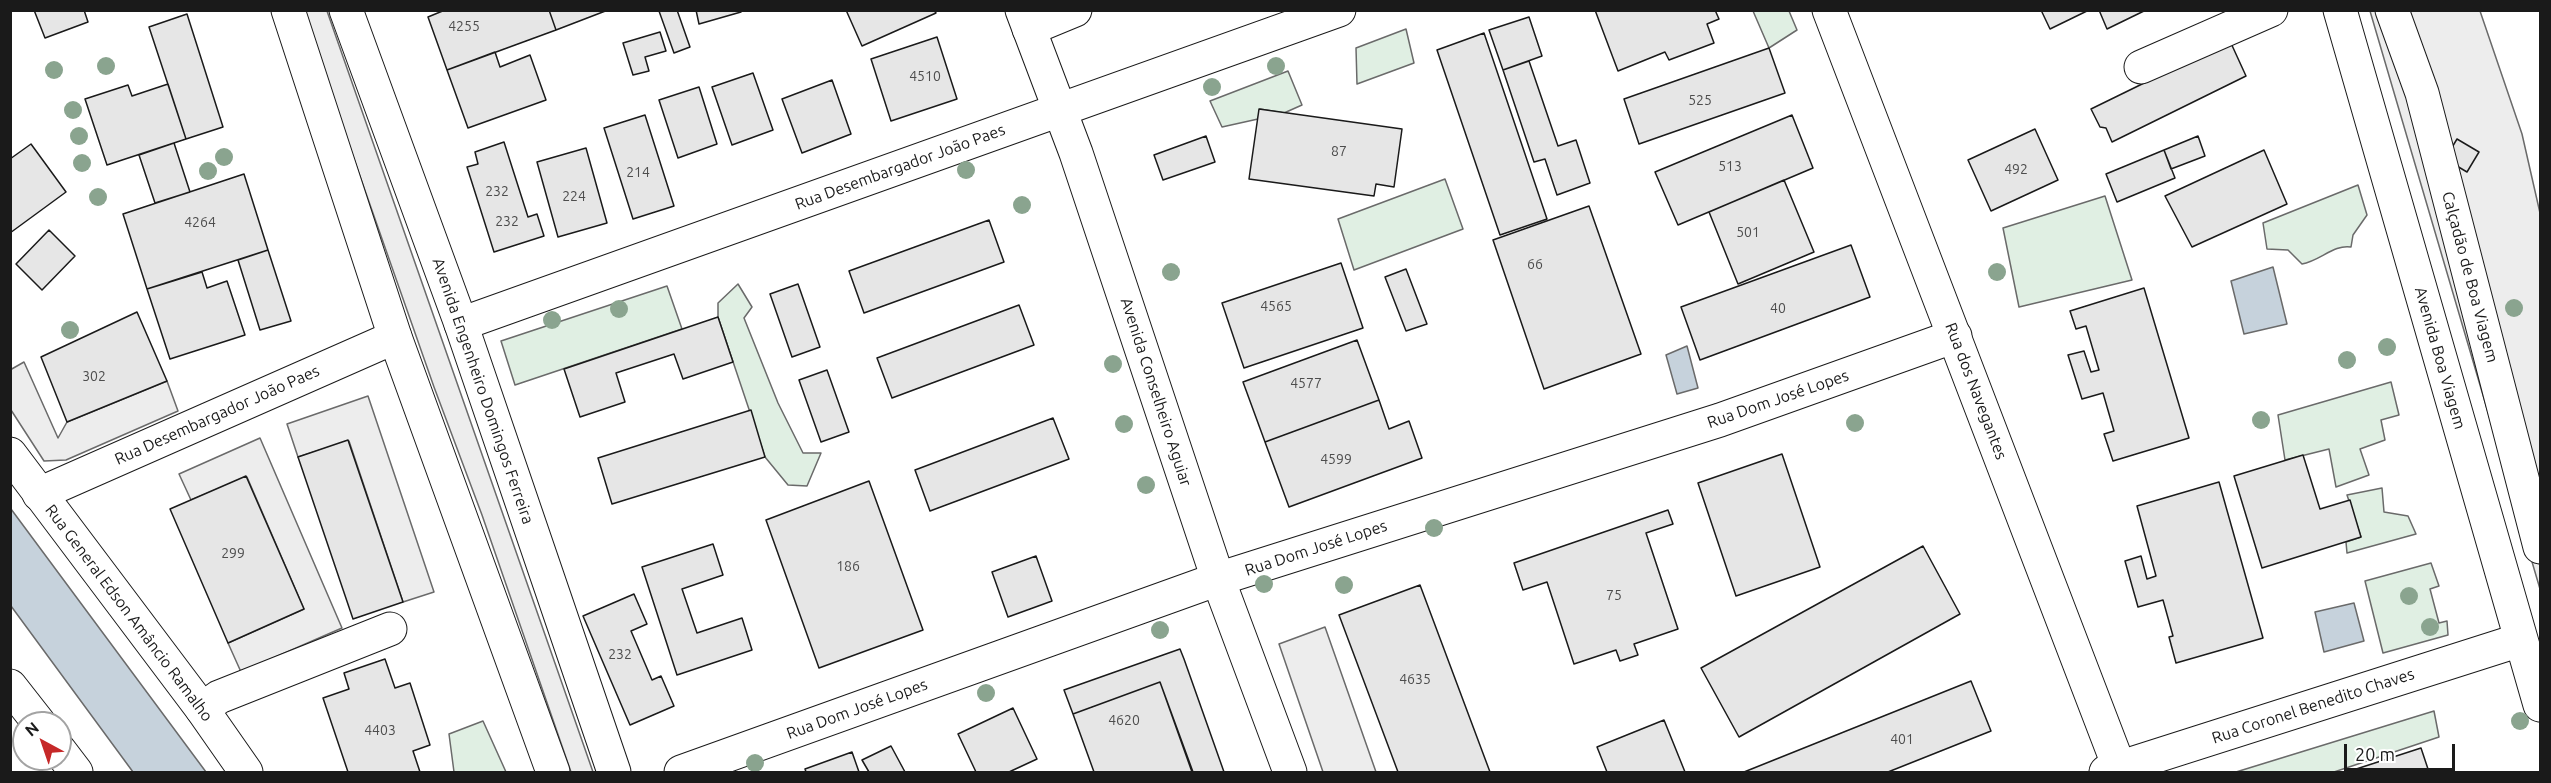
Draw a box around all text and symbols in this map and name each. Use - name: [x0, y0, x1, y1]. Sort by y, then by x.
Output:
- house number: 4255: [448, 18, 480, 34]
- house number: 4510: [909, 68, 941, 84]
- house number: 525: [1688, 92, 1712, 108]
- street label: Rua Desembargador João Paes: [792, 120, 1008, 214]
- house number: 87: [1331, 143, 1347, 159]
- house number: 513: [1718, 158, 1742, 174]
- house number: 492: [2004, 161, 2028, 177]
- house number: 214: [626, 164, 650, 180]
- house number: 232: [485, 183, 509, 199]
- house number: 224: [562, 188, 586, 204]
- street label: Calçadão de Boa Viagem: [2438, 189, 2502, 365]
- house number: 232: [495, 213, 519, 229]
- house number: 4264: [184, 214, 216, 230]
- house number: 501: [1736, 224, 1760, 240]
- street label: Avenida Engenheiro Domingos Ferreira: [428, 255, 538, 527]
- house number: 66: [1527, 256, 1543, 272]
- street label: Avenida Boa Viagem: [2410, 285, 2470, 431]
- street label: Avenida Conselheiro Aguiar: [1116, 295, 1196, 489]
- house number: 4565: [1260, 298, 1292, 314]
- house number: 40: [1770, 300, 1786, 316]
- street label: Rua dos Navegantes: [1941, 320, 2011, 462]
- street label: Rua Desembargador João Paes: [112, 361, 322, 469]
- street label: Rua Dom José Lopes: [1705, 366, 1851, 432]
- house number: 302: [82, 368, 106, 384]
- house number: 4577: [1290, 375, 1322, 391]
- house number: 4599: [1320, 451, 1352, 467]
- street label: Rua General Edson Amâncio Ramalho: [41, 501, 217, 725]
- street label: Rua Dom José Lopes: [1242, 516, 1390, 580]
- house number: 299: [221, 545, 245, 561]
- house number: 186: [836, 558, 860, 574]
- house number: 75: [1606, 587, 1622, 603]
- house number: 232: [608, 646, 632, 662]
- street label: Rua Coronel Benedito Chaves: [2209, 664, 2417, 748]
- house number: 4635: [1399, 671, 1431, 687]
- street label: Rua Dom José Lopes: [784, 675, 930, 743]
- north arrow: [12, 711, 72, 771]
- house number: 4620: [1108, 712, 1140, 728]
- text: N: [21, 718, 42, 739]
- house number: 4403: [364, 722, 396, 738]
- house number: 401: [1890, 731, 1914, 747]
- scale bar: [2347, 732, 2458, 770]
- text: 20 m: [2355, 744, 2395, 764]

